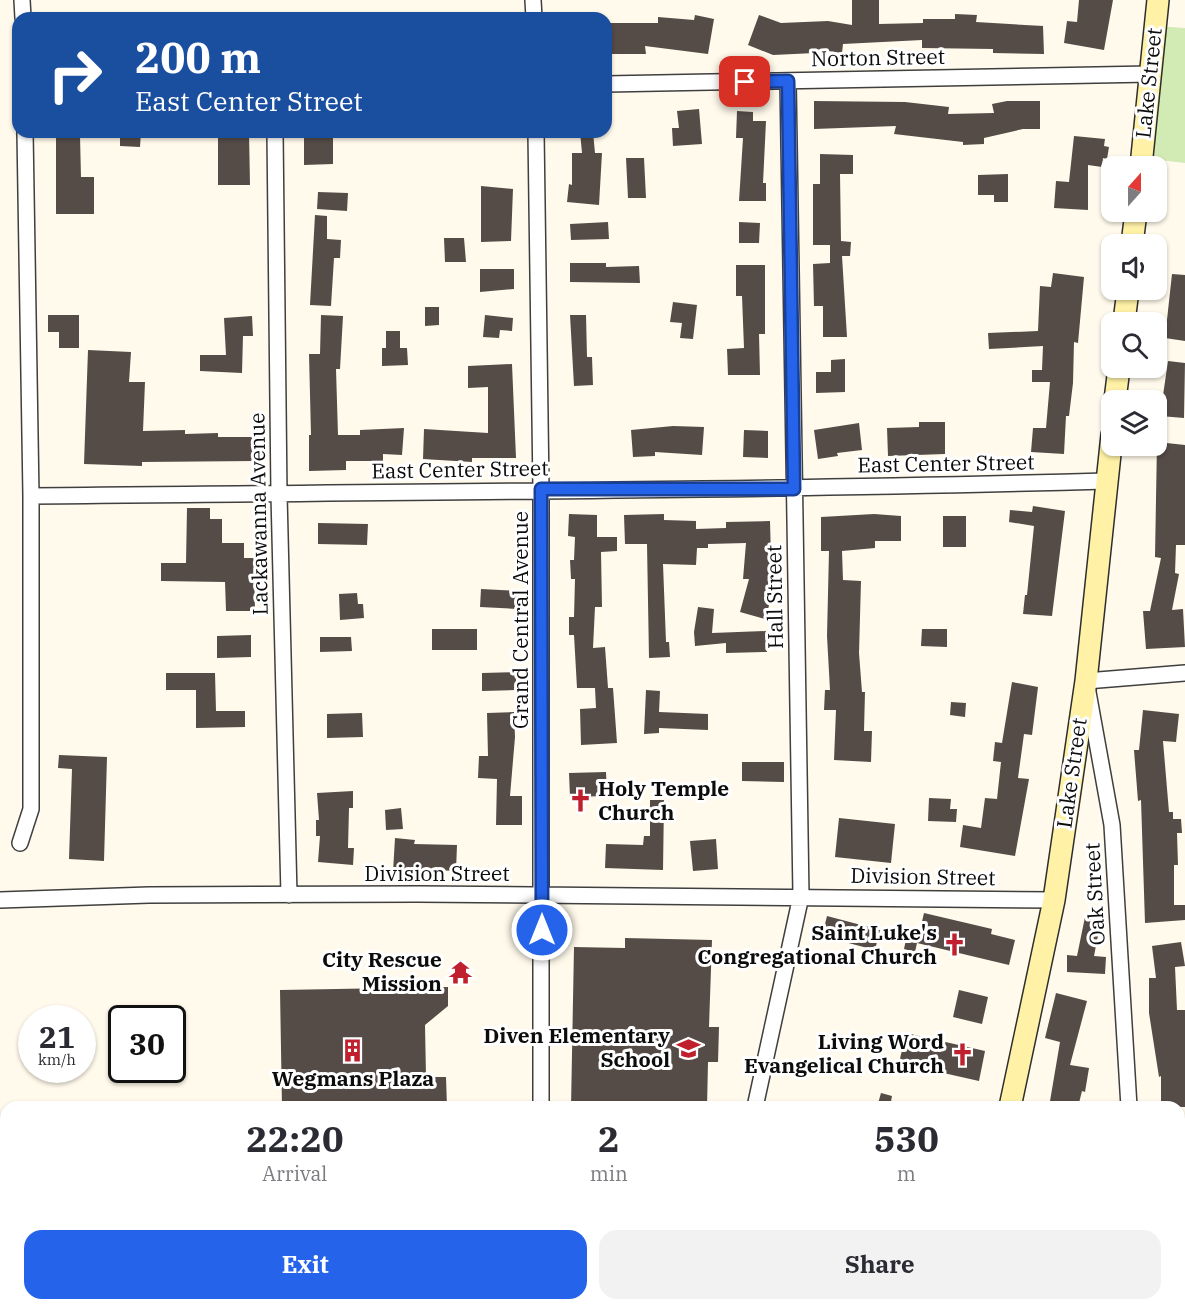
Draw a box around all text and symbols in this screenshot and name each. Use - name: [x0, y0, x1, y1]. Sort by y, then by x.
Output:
- street label: Lake Street: [1128, 26, 1168, 140]
- text: 200 m: [135, 30, 261, 85]
- icon: right: [36, 36, 114, 114]
- street label: Norton Street: [811, 42, 945, 72]
- pin: [719, 56, 770, 107]
- icon: arrive: [728, 65, 761, 98]
- text: East Center Street: [135, 83, 363, 118]
- north arrow: [1101, 156, 1167, 222]
- map controls: [1101, 156, 1167, 456]
- button: sound: [1101, 234, 1167, 300]
- button: search: [1101, 312, 1167, 378]
- button: layers: [1101, 390, 1167, 456]
- street label: Lackawanna Avenue: [242, 412, 274, 616]
- street label: East Center Street: [857, 447, 1035, 479]
- street label: East Center Street: [371, 453, 549, 485]
- street label: Grand Central Avenue: [506, 511, 534, 729]
- street label: Hall Street: [759, 545, 789, 649]
- street label: Lake Street: [1049, 716, 1093, 830]
- place label: Holy Temple Church: [598, 774, 729, 826]
- church icon: Holy Temple Church: [567, 788, 593, 814]
- street label: Oak Street: [1077, 842, 1111, 946]
- street label: Division Street: [364, 859, 510, 887]
- street label: Division Street: [850, 861, 996, 891]
- position arrow: [510, 898, 574, 962]
- place label: Saint Luke's Congregational Church: [697, 918, 937, 970]
- church icon: Saint Luke's Congregational Church: [942, 932, 968, 958]
- place label: City Rescue Mission: [322, 945, 442, 997]
- temple icon: City Rescue Mission: [447, 959, 473, 985]
- speed limit sign: 30: [108, 1005, 186, 1083]
- text: 21: [39, 1017, 75, 1056]
- place label: Diven Elementary School: [483, 1021, 670, 1073]
- place label: Living Word Evangelical Church: [744, 1027, 944, 1079]
- school or university icon: Diven Elementary School: [675, 1035, 701, 1061]
- building icon: Wegmans Plaza: [340, 1038, 366, 1064]
- church icon: Living Word Evangelical Church: [949, 1041, 975, 1067]
- text: km/h: [38, 1050, 76, 1069]
- place label: Wegmans Plaza: [272, 1064, 434, 1092]
- text: 22:20: [246, 1115, 343, 1162]
- text: 2: [598, 1115, 620, 1162]
- text: 530: [874, 1115, 939, 1162]
- text: Arrival: [262, 1160, 327, 1187]
- text: min: [590, 1160, 628, 1187]
- text: m: [897, 1160, 916, 1187]
- button: Exit: [24, 1230, 587, 1299]
- button: Share: [599, 1230, 1161, 1299]

